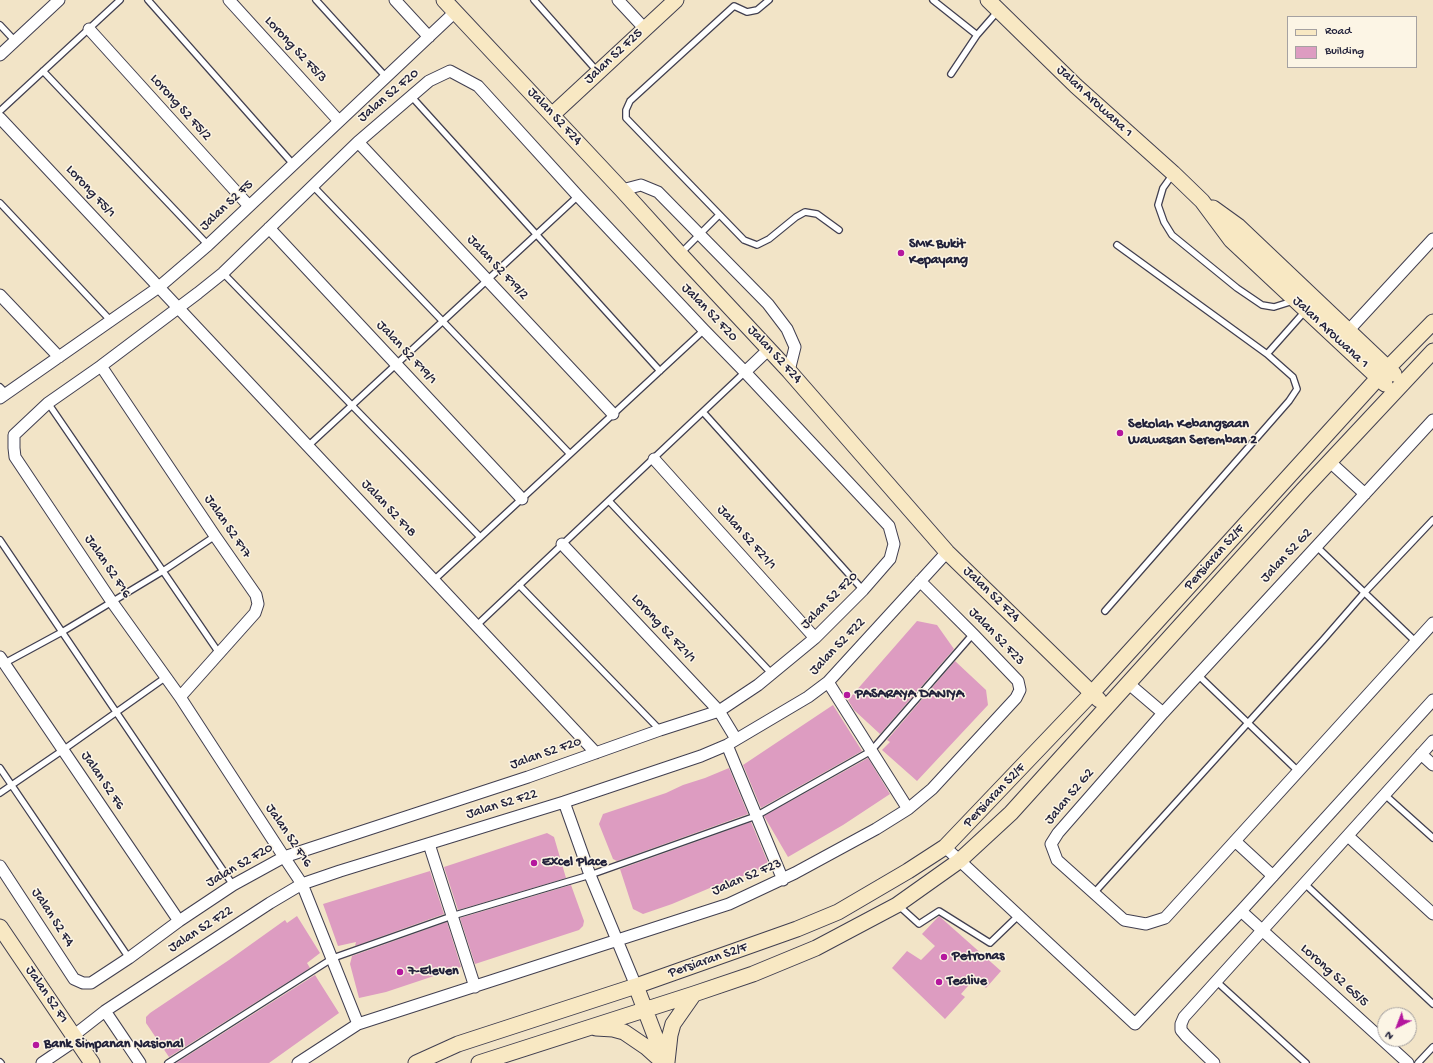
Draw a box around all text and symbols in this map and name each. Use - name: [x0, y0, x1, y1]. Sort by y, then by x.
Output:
- street label: Lorong S2 F5/3: [260, 13, 330, 87]
- legend: [1287, 16, 1417, 68]
- text: Road: [1325, 25, 1351, 39]
- street label: Jalan S2 F25: [581, 26, 647, 88]
- text: Building: [1325, 45, 1364, 59]
- street label: Jalan Arowana 1: [1052, 62, 1136, 142]
- street label: Jalan S2 F20: [355, 66, 423, 126]
- street label: Lorong S2 F5/2: [146, 71, 214, 145]
- street label: Jalan S2 F24: [523, 84, 585, 150]
- street label: Lorong F5/1: [61, 162, 119, 222]
- street label: Jalan S2 F5: [197, 177, 257, 235]
- street label: Jalan S2 F19/2: [463, 232, 531, 304]
- place label: SMK Bukit Kepayang: [909, 237, 968, 270]
- marker: SMK Bukit Kepayang: [896, 248, 906, 258]
- street label: Jalan S2 F20: [677, 280, 741, 346]
- street label: Jalan Arowana 1: [1288, 293, 1372, 373]
- street label: Jalan S2 F19/1: [372, 317, 440, 389]
- street label: Jalan S2 F24: [743, 322, 805, 388]
- place label: Sekolah Kebangsaan Wawasan Seremban 2: [1128, 417, 1257, 450]
- marker: Sekolah Kebangsaan Wawasan Seremban 2: [1115, 428, 1125, 438]
- street label: Jalan S2 F18: [357, 477, 419, 541]
- street label: Jalan S2 F17: [200, 492, 254, 562]
- street label: Jalan S2 F21/1: [713, 502, 779, 574]
- street label: Persiaran S2/F: [1181, 522, 1249, 594]
- street label: Jalan S2 G2: [1258, 525, 1316, 587]
- street label: Jalan S2 F16: [80, 532, 134, 602]
- street label: Jalan S2 F24: [959, 563, 1023, 627]
- street label: Jalan S2 F20: [798, 569, 862, 633]
- street label: Lorong S2 F21/1: [627, 591, 699, 667]
- street label: Jalan S2 F23: [964, 605, 1028, 669]
- street label: Jalan S2 F22: [806, 615, 870, 679]
- place label: PASARAYA DANIYA: [855, 687, 964, 703]
- marker: PASARAYA DANIYA: [842, 690, 852, 700]
- street label: Jalan S2 F20: [508, 734, 584, 774]
- street label: Jalan S2 F6: [76, 749, 128, 813]
- street label: Persiaran S2/F: [960, 761, 1030, 831]
- street label: Jalan S2 G2: [1042, 765, 1098, 829]
- street label: Jalan S2 F22: [464, 786, 540, 824]
- street label: Jalan S2 F16: [261, 801, 315, 871]
- street label: Jalan S2 F20: [203, 840, 277, 892]
- place label: Excel Place: [542, 855, 607, 871]
- street label: Jalan S2 F23: [710, 856, 784, 900]
- marker: Excel Place: [529, 858, 539, 868]
- street label: Jalan S2 F4: [27, 886, 77, 950]
- street label: Jalan S2 F22: [166, 903, 236, 957]
- street label: Persiaran S2/F: [666, 940, 750, 982]
- street label: Lorong S2 G5/5: [1296, 941, 1372, 1011]
- place label: Petronas: [952, 949, 1004, 965]
- marker: Petronas: [939, 952, 949, 962]
- street label: Jalan S2 F1: [21, 963, 71, 1027]
- place label: 7-Eleven: [408, 964, 459, 980]
- marker: 7-Eleven: [395, 967, 405, 977]
- place label: Tealive: [947, 974, 987, 990]
- marker: Tealive: [934, 977, 944, 987]
- north arrow: [1377, 1007, 1417, 1047]
- text: N: [1383, 1028, 1396, 1042]
- place label: Bank Simpanan Nasional: [44, 1037, 184, 1053]
- marker: Bank Simpanan Nasional: [31, 1040, 41, 1050]

